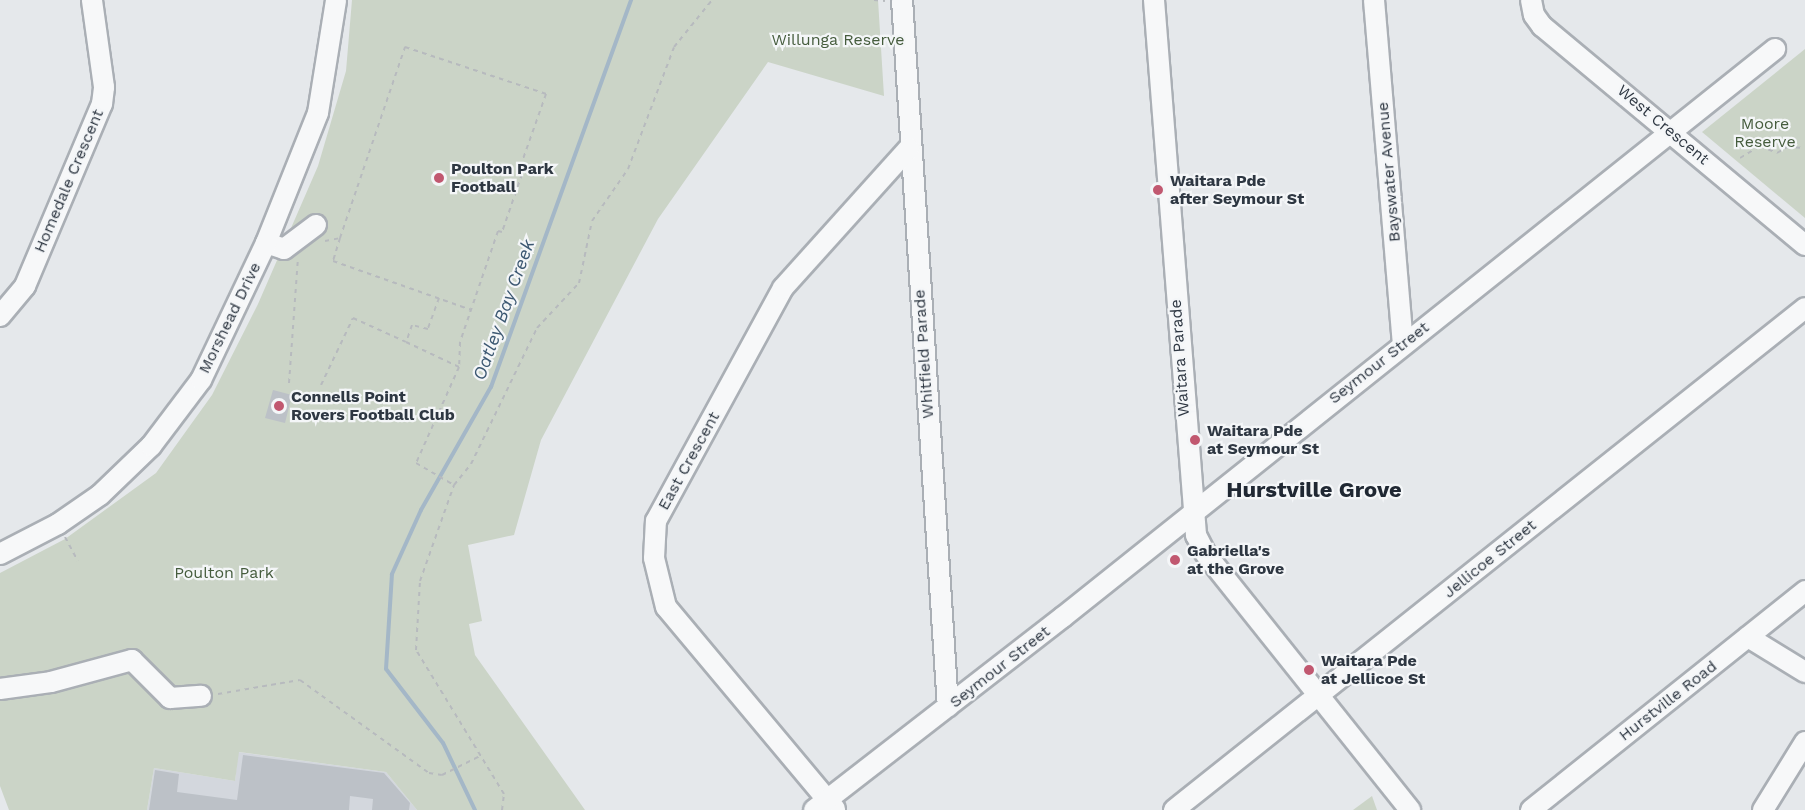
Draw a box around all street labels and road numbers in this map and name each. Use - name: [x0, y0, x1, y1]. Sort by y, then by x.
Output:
- street label: West Crescent: [1613, 81, 1713, 169]
- street label: Bayswater Avenue: [1373, 101, 1405, 243]
- street label: Homedale Crescent: [30, 106, 108, 256]
- street label: Morshead Drive: [195, 259, 265, 377]
- street label: Whitfield Parade: [910, 289, 938, 419]
- street label: Waitara Parade: [1166, 298, 1194, 418]
- street label: Seymour Street: [1325, 318, 1433, 408]
- street label: East Crescent: [654, 408, 724, 514]
- street label: Jellicoe Street: [1440, 516, 1540, 602]
- street label: Seymour Street: [946, 622, 1054, 712]
- street label: Hurstville Road: [1615, 657, 1721, 745]

